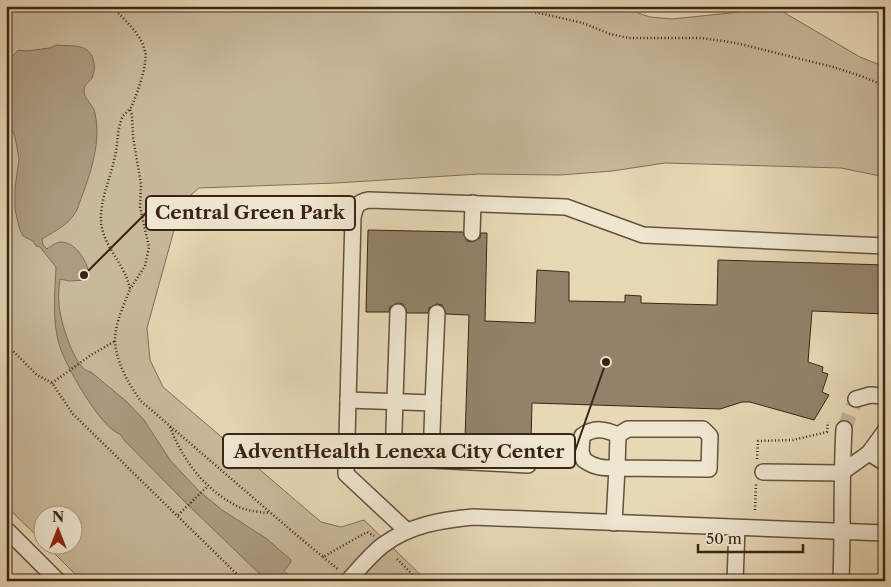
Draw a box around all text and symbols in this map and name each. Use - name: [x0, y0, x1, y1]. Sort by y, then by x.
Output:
- callout: Central Green Park: [146, 196, 355, 230]
- text: Central Green Park: [155, 201, 345, 224]
- callout: AdventHealth Lenexa City Center: [223, 434, 575, 468]
- text: AdventHealth Lenexa City Center: [233, 440, 565, 463]
- north arrow: [32, 504, 82, 554]
- text: N: [52, 508, 64, 526]
- scale bar: [698, 522, 804, 554]
- text: 50 m: [706, 529, 742, 548]

